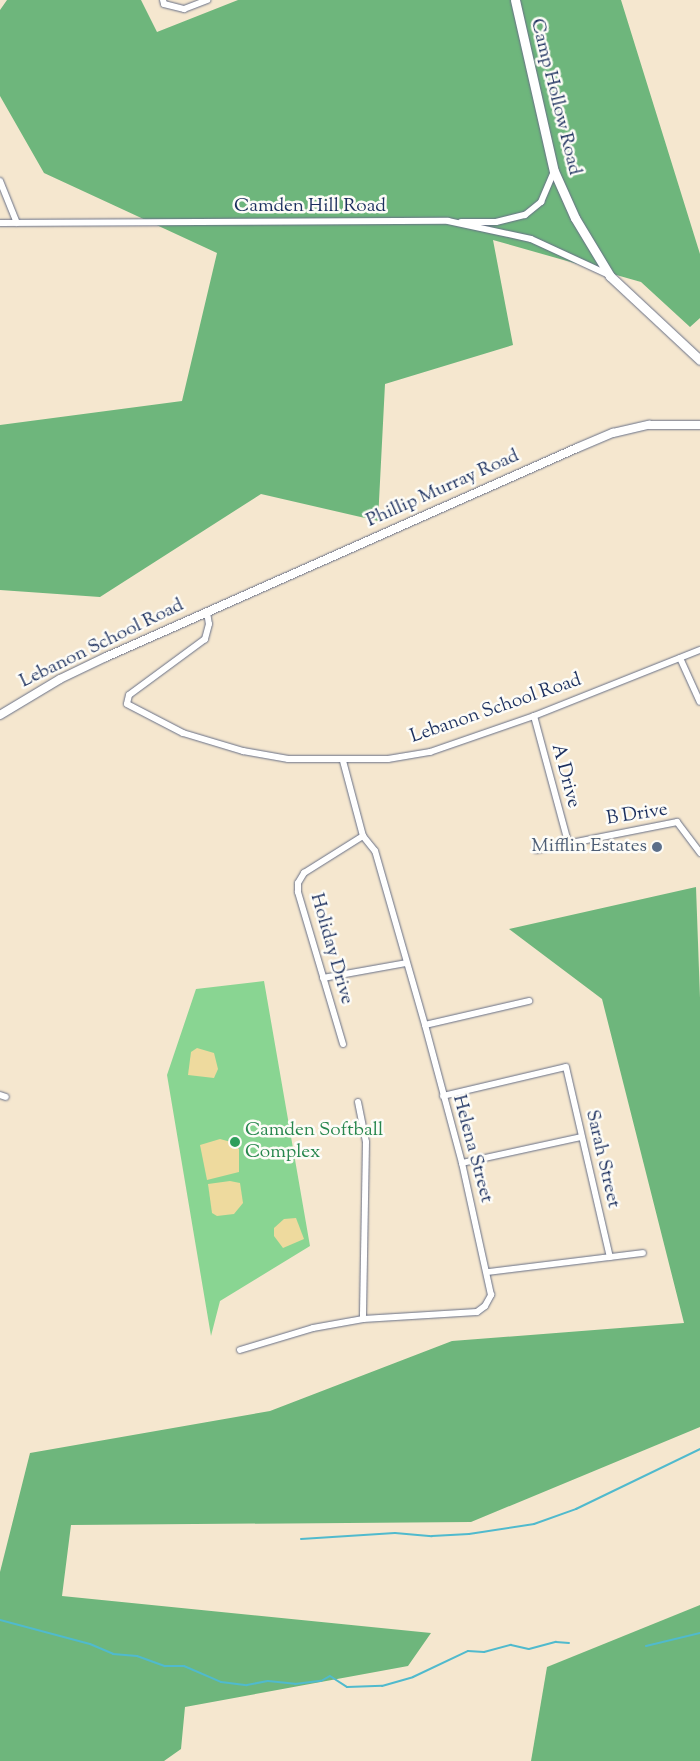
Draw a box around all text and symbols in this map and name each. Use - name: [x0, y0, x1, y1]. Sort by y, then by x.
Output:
- street label: Camp Hollow Road: [525, 16, 585, 178]
- street label: Camden Hill Road: [234, 196, 386, 218]
- street label: Phillip Murray Road: [363, 445, 523, 533]
- street label: Lebanon School Road: [16, 594, 188, 694]
- street label: Lebanon School Road: [407, 669, 585, 749]
- street label: A Drive: [546, 742, 584, 810]
- street label: B Drive: [605, 799, 669, 831]
- place label: Mifflin Estates: [531, 836, 647, 858]
- marker: Mifflin Estates: [651, 841, 663, 853]
- street label: Holiday Drive: [304, 891, 358, 1007]
- street label: Helena Street: [447, 1093, 497, 1205]
- street label: Sarah Street: [580, 1108, 624, 1210]
- place label: Camden Softball Complex: [245, 1120, 383, 1164]
- marker: Camden Softball Complex: [229, 1136, 241, 1148]

